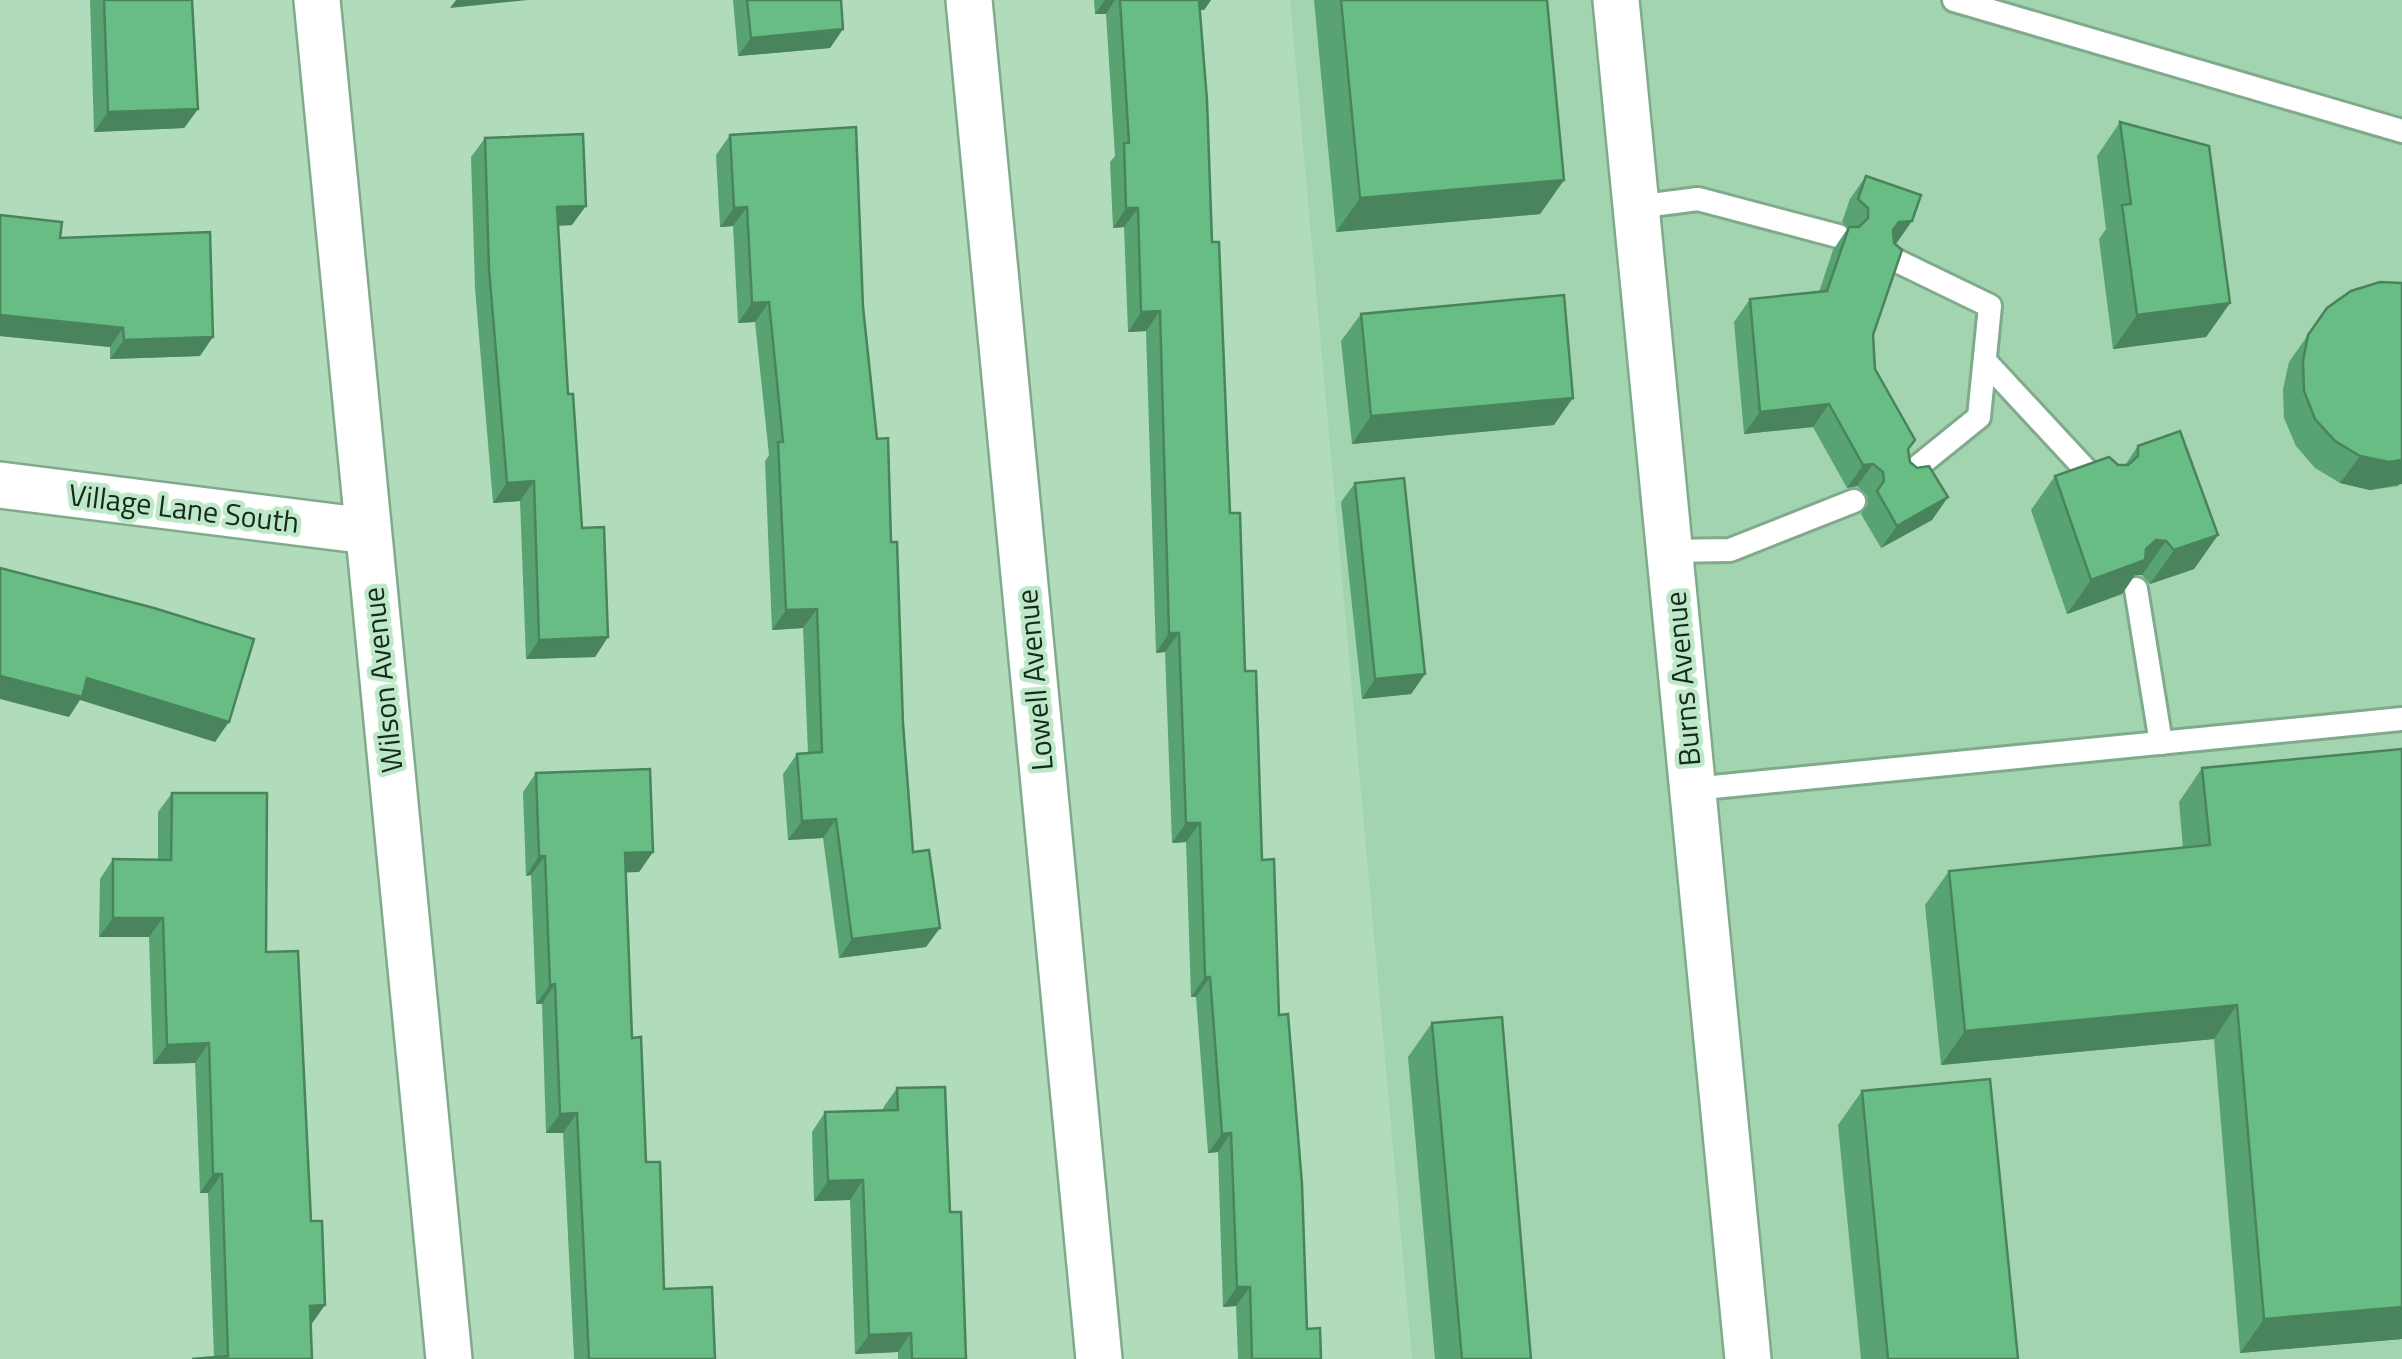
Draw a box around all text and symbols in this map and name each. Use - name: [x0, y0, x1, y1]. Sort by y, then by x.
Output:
- street label: Village Lane South: [66, 471, 302, 545]
- street label: Wilson Avenue: [349, 585, 415, 775]
- street label: Lowell Avenue: [1003, 587, 1065, 773]
- street label: Burns Avenue: [1651, 590, 1713, 768]

